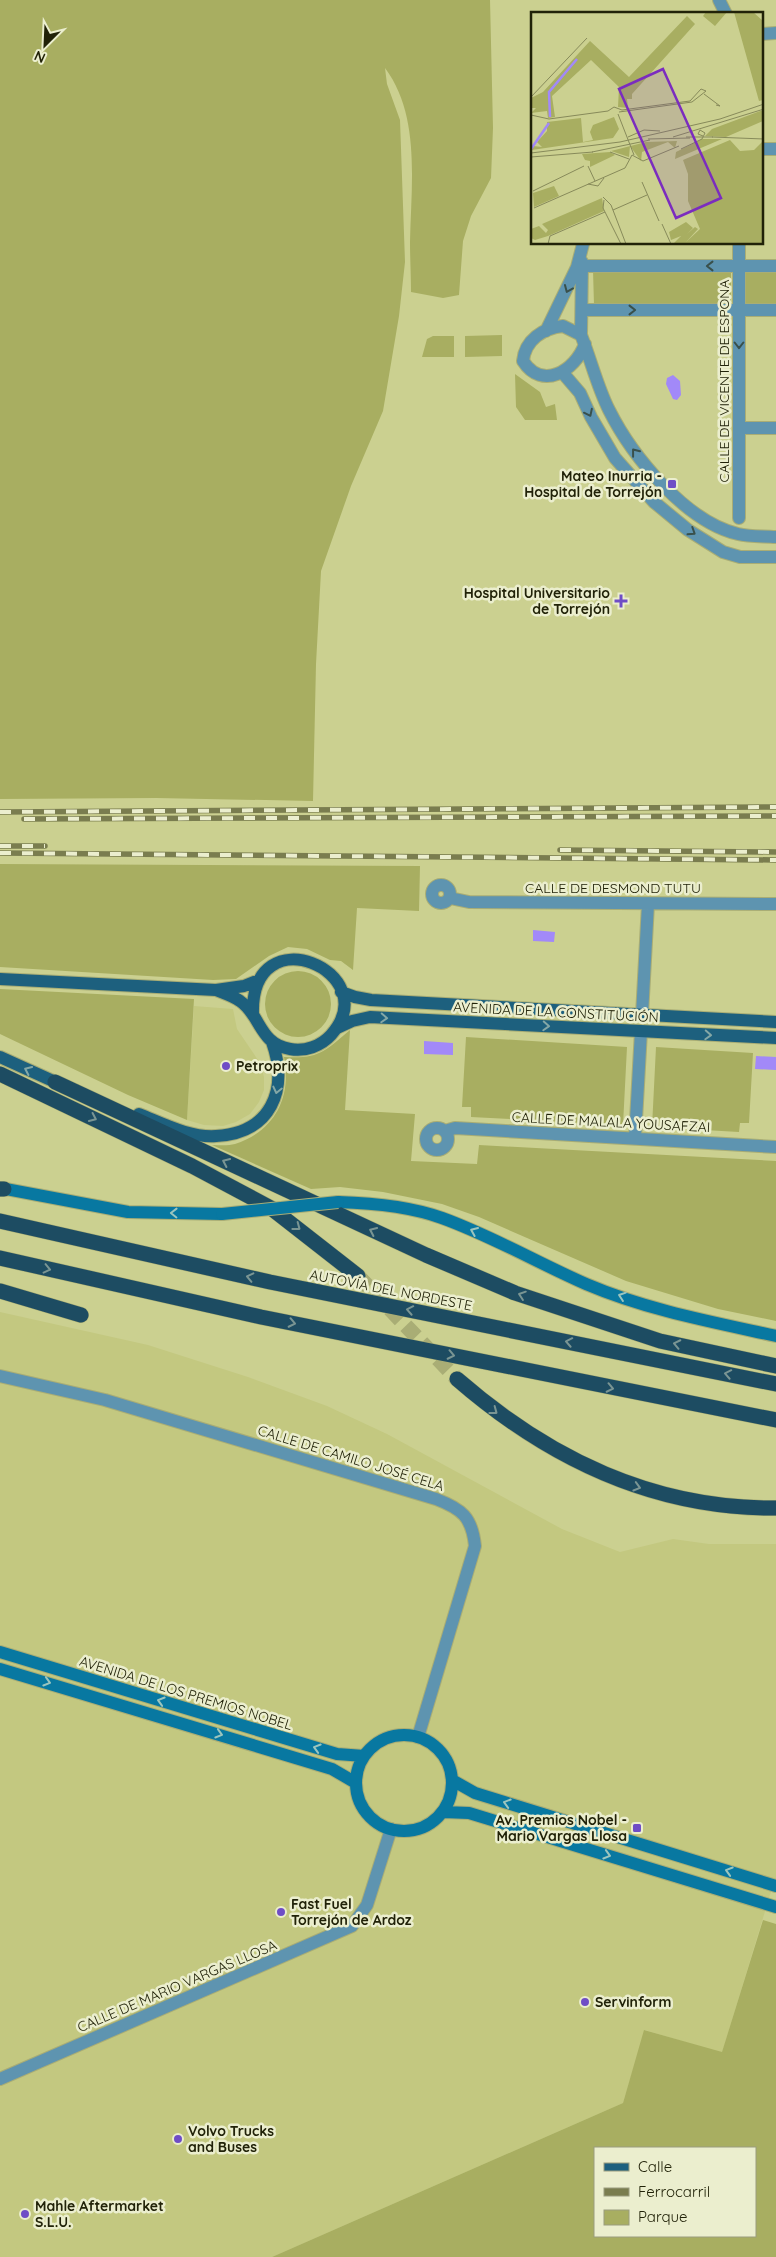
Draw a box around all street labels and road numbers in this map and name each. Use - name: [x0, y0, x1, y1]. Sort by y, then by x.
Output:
- street label: CALLE DE VICENTE DE ESPONA: [715, 279, 733, 483]
- street label: CALLE DE DESMOND TUTU: [525, 879, 701, 897]
- street label: AVENIDA DE LA CONSTITUCIÓN: [453, 998, 659, 1026]
- street label: CALLE DE MALALA YOUSAFZAI: [511, 1108, 711, 1136]
- street label: AUTOVÍA DEL NORDESTE: [308, 1265, 474, 1315]
- street label: CALLE DE CAMILO JOSÉ CELA: [256, 1421, 446, 1495]
- street label: AVENIDA DE LOS PREMIOS NOBEL: [77, 1652, 295, 1734]
- street label: CALLE DE MARIO VARGAS LLOSA: [75, 1936, 279, 2036]

